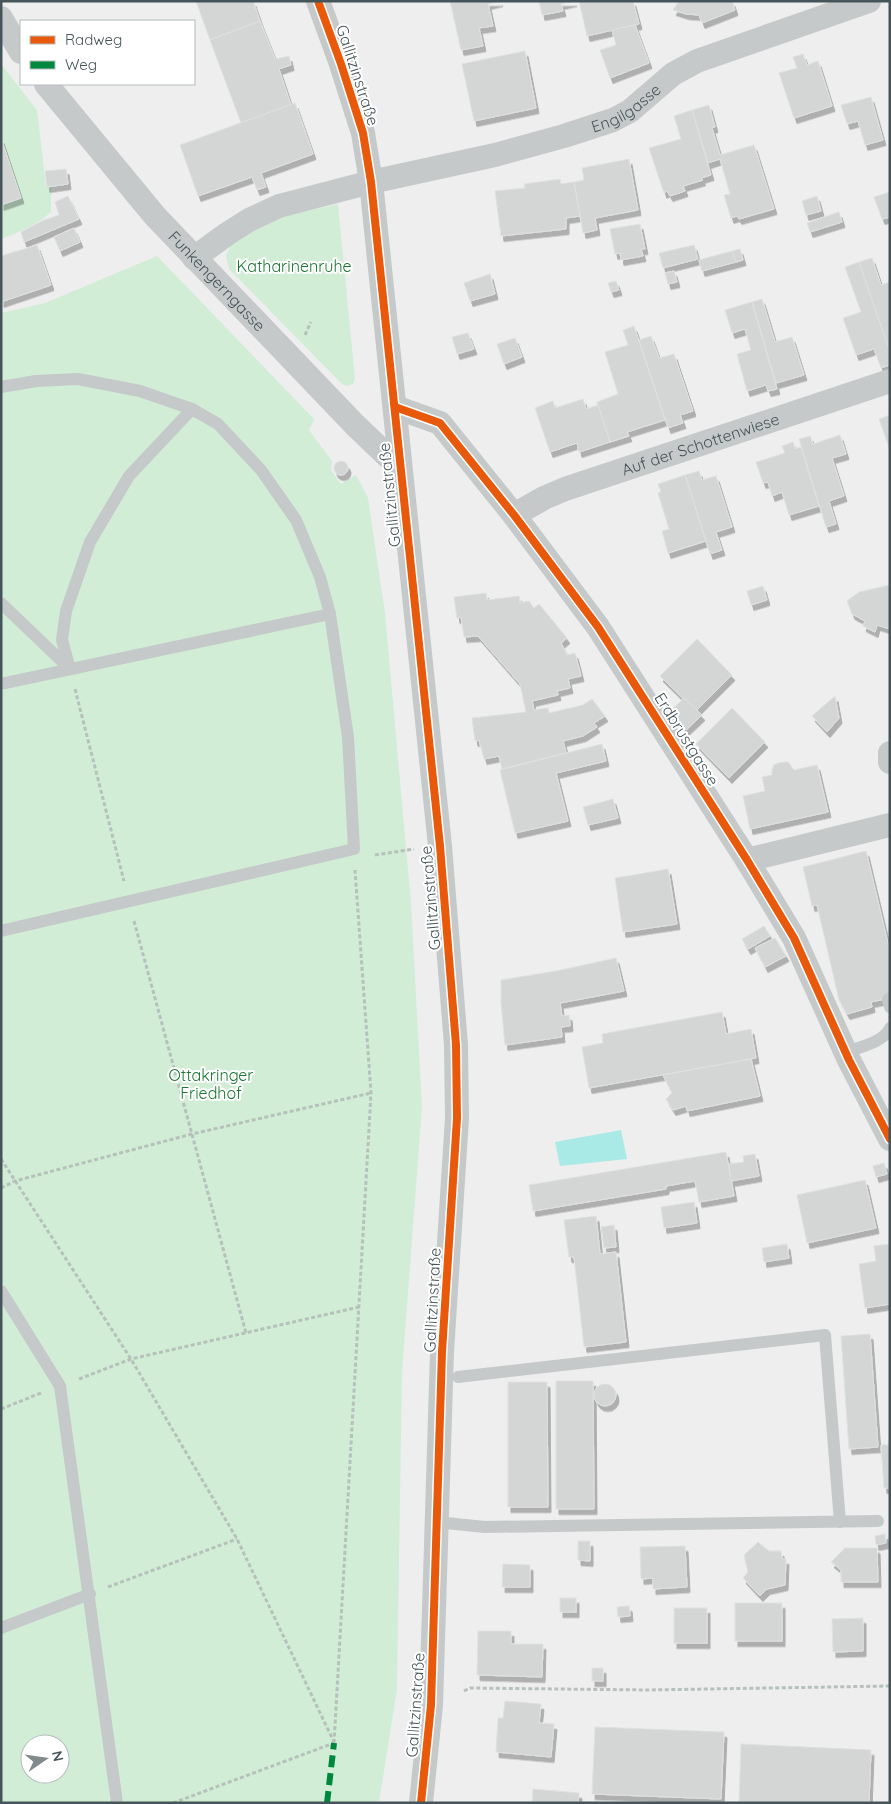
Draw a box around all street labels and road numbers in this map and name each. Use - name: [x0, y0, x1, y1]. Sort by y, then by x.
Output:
- street label: Gallitzinstraße: [332, 22, 384, 128]
- street label: Engilgasse: [588, 79, 665, 137]
- street label: Funkengerngasse: [164, 226, 270, 335]
- street label: Auf der Schottenwiese: [619, 409, 782, 480]
- street label: Gallitzinstraße: [374, 442, 404, 548]
- street label: Erdbrustgasse: [650, 689, 724, 789]
- street label: Gallitzinstraße: [415, 845, 445, 951]
- street label: Gallitzinstraße: [419, 1247, 445, 1353]
- street label: Gallitzinstraße: [401, 1652, 429, 1758]

